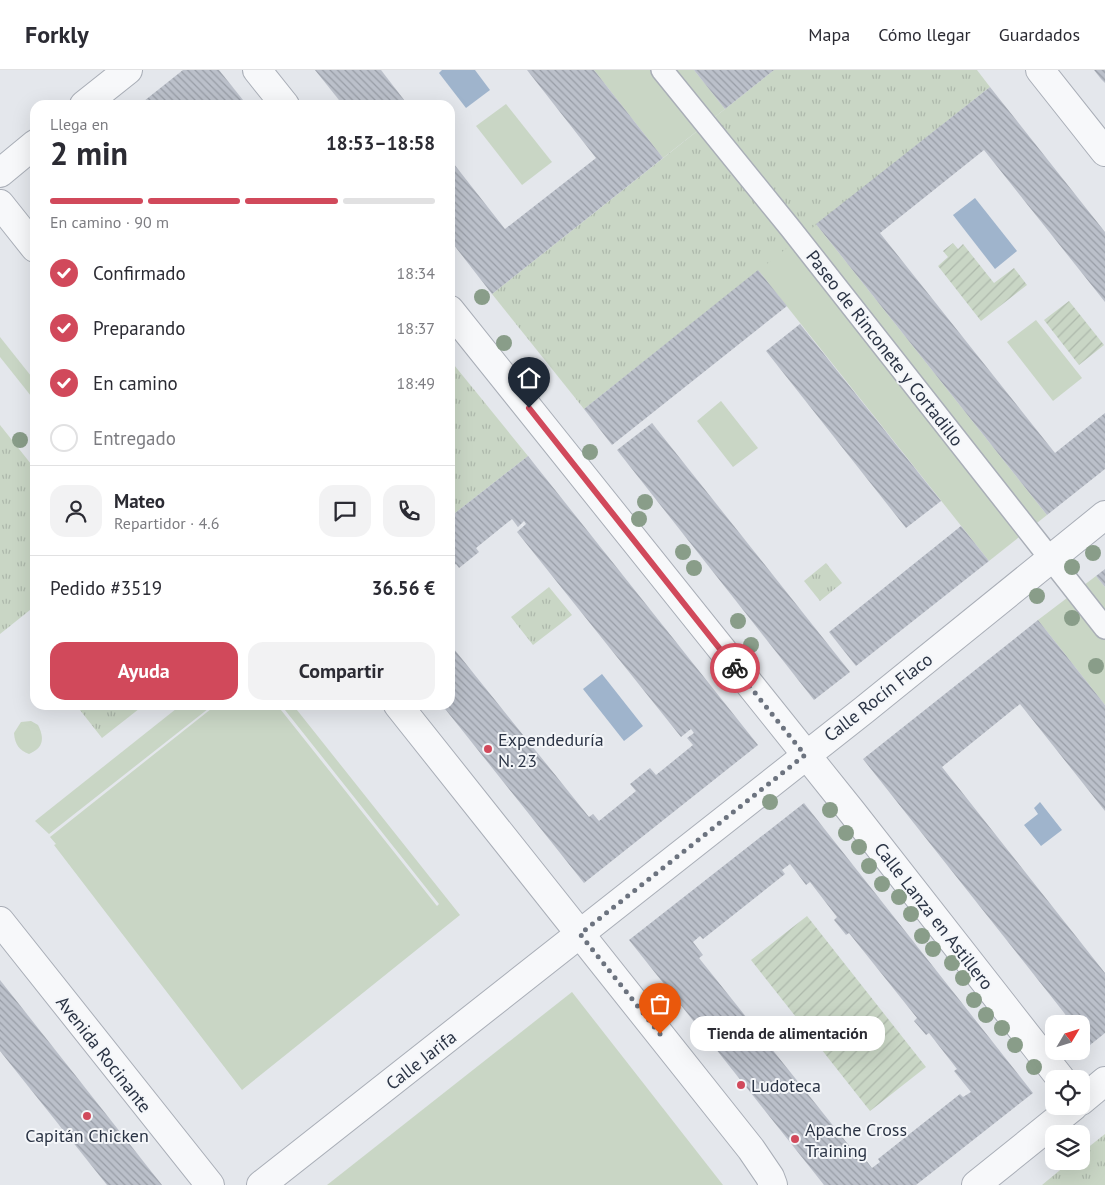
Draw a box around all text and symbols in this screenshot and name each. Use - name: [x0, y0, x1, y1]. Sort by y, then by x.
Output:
- text: Forkly: [25, 19, 89, 50]
- text: Mapa: [808, 23, 850, 46]
- text: Cómo llegar: [878, 23, 971, 46]
- text: Guardados: [999, 23, 1080, 46]
- text: Llega en: [50, 114, 109, 134]
- text: 18:53–18:58: [326, 131, 435, 155]
- text: 2 min: [50, 132, 128, 174]
- text: En camino · 90 m: [50, 212, 169, 232]
- street label: Paseo de Rinconete y Cortadillo: [801, 245, 969, 451]
- icon: check: [50, 259, 78, 287]
- text: Confirmado: [93, 261, 186, 285]
- text: 18:34: [397, 263, 435, 283]
- icon: check: [50, 314, 78, 342]
- text: Preparando: [93, 316, 185, 340]
- text: 18:37: [397, 318, 435, 338]
- pin: [508, 357, 550, 408]
- icon: home: [515, 364, 543, 392]
- icon: check: [50, 369, 78, 397]
- text: En camino: [93, 371, 178, 395]
- text: 18:49: [397, 373, 435, 393]
- text: Entregado: [93, 426, 176, 450]
- button: person: [50, 485, 102, 537]
- button: chat: [319, 485, 371, 537]
- button: phone: [383, 485, 435, 537]
- text: Mateo: [114, 489, 165, 513]
- text: Repartidor · 4.6: [114, 513, 219, 533]
- text: Pedido #3519: [50, 576, 162, 600]
- text: 36.56 €: [372, 576, 435, 600]
- button: Ayuda: [50, 642, 238, 700]
- button: Compartir: [248, 642, 435, 700]
- courier: [710, 643, 760, 693]
- street label: Calle Rocín Flaco: [819, 648, 937, 746]
- icon: bike: [721, 654, 749, 682]
- place label: Expendeduría N. 23: [498, 728, 604, 772]
- marker: Expendeduría N. 23: [482, 743, 494, 755]
- street label: Calle Lanza en Astillero: [869, 838, 999, 994]
- pin: [639, 983, 681, 1034]
- icon: bag: [646, 990, 674, 1018]
- street label: Avenida Rocinante: [51, 991, 157, 1117]
- north arrow: [1045, 1015, 1090, 1060]
- map controls: [1045, 1015, 1090, 1170]
- callout: Tienda de alimentación: [690, 1016, 885, 1052]
- text: Tienda de alimentación: [707, 1023, 868, 1043]
- street label: Calle Jarifa: [381, 1025, 461, 1095]
- button: locate: [1045, 1070, 1090, 1115]
- place label: Ludoteca: [751, 1074, 821, 1097]
- marker: Ludoteca: [735, 1079, 747, 1091]
- marker: Capitán Chicken: [81, 1110, 93, 1122]
- place label: Apache Cross Training: [805, 1118, 907, 1162]
- place label: Capitán Chicken: [25, 1124, 149, 1147]
- button: layers: [1045, 1125, 1090, 1170]
- marker: Apache Cross Training: [789, 1133, 801, 1145]

